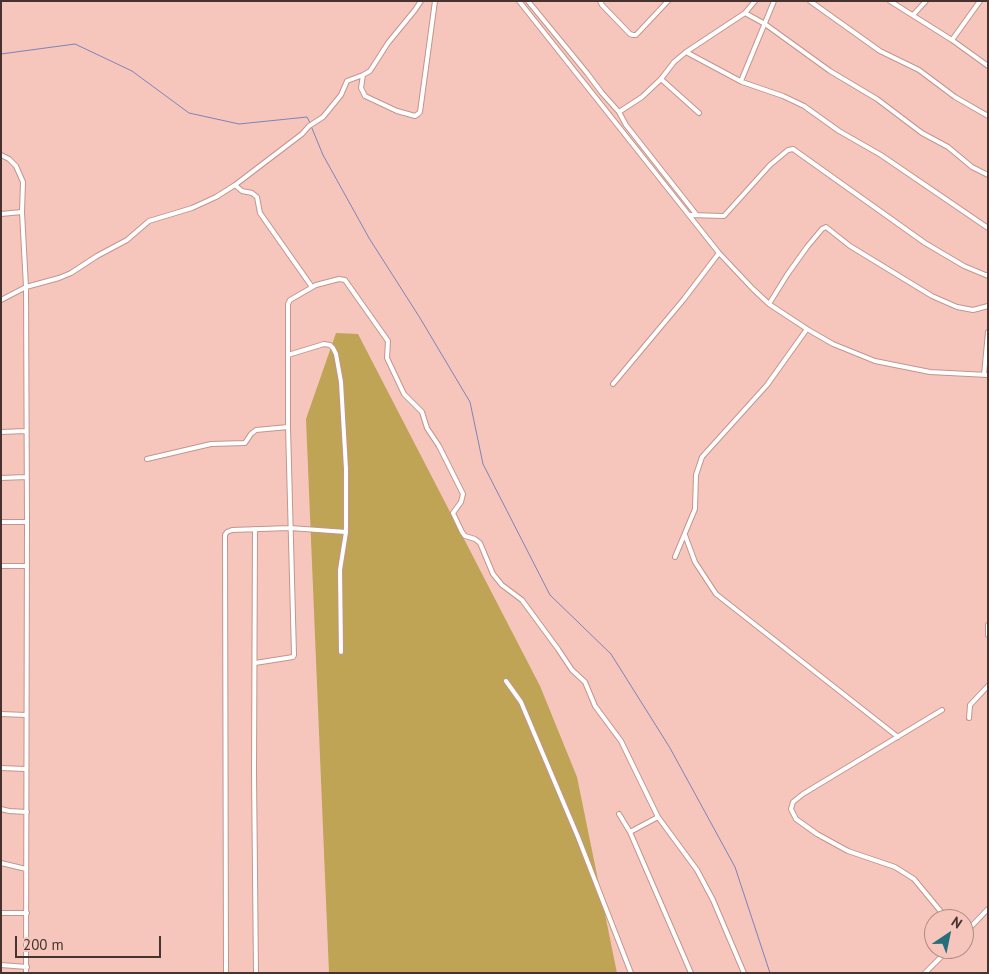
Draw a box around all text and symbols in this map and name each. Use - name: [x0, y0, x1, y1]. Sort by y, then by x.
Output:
- north arrow: [924, 909, 974, 959]
- text: N: [948, 912, 966, 932]
- scale bar: [18, 926, 164, 958]
- text: 200 m: [23, 935, 64, 954]

